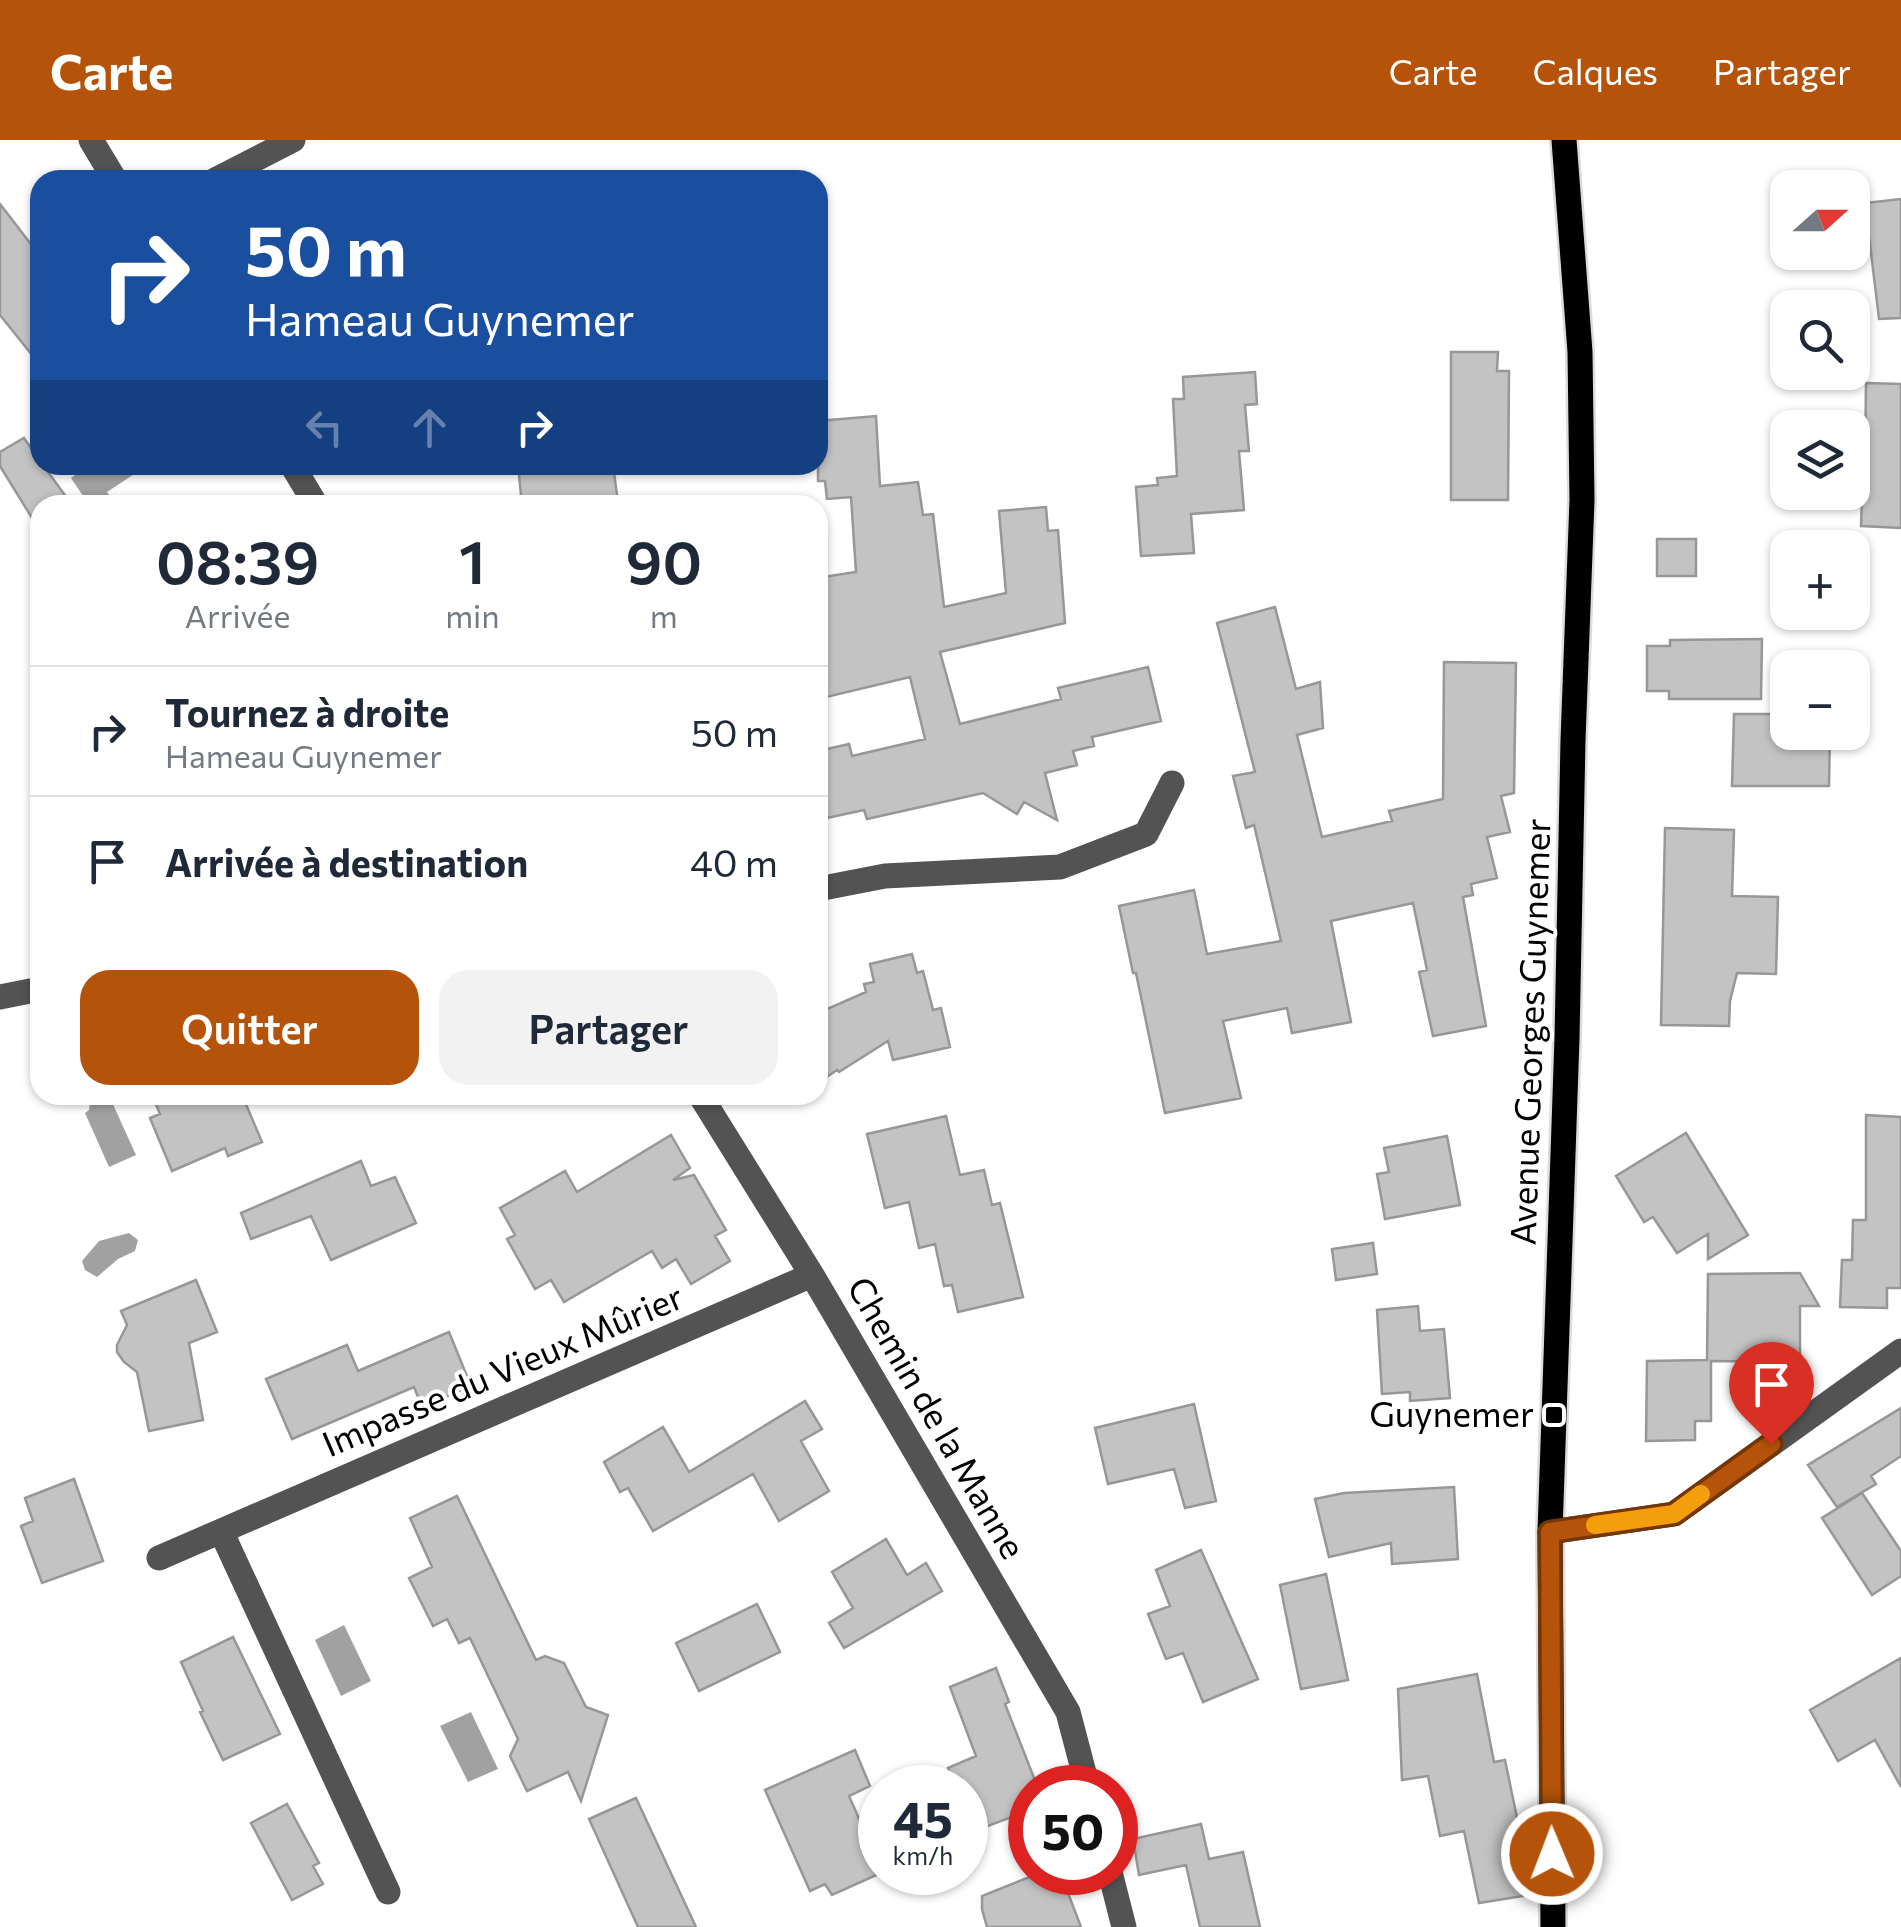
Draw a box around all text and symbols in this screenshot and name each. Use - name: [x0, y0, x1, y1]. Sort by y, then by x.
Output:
- text: Carte: [50, 41, 173, 100]
- text: Carte: [1389, 49, 1477, 92]
- text: Calques: [1532, 49, 1658, 92]
- text: Partager: [1713, 49, 1851, 92]
- north arrow: [1770, 170, 1870, 270]
- map controls: [1770, 170, 1870, 750]
- text: 50 m: [245, 205, 407, 290]
- icon: right: [80, 210, 210, 340]
- text: Hameau Guynemer: [245, 290, 634, 345]
- button: search: [1770, 290, 1870, 390]
- icon: left: [297, 400, 352, 455]
- icon: ahead: [402, 400, 457, 455]
- icon: right: [507, 400, 562, 455]
- button: layers: [1770, 410, 1870, 510]
- text: 08:39: [156, 523, 319, 596]
- text: 1: [459, 523, 486, 596]
- text: 90: [626, 523, 702, 596]
- button: +: [1770, 530, 1870, 630]
- text: Arrivée: [185, 595, 290, 635]
- text: min: [445, 595, 500, 635]
- text: m: [650, 595, 678, 635]
- button: −: [1770, 650, 1870, 750]
- text: Tournez à droite: [165, 688, 449, 735]
- icon: right: [80, 704, 135, 759]
- text: 50 m: [691, 708, 778, 755]
- text: Hameau Guynemer: [165, 735, 442, 775]
- street label: Avenue Georges Guynemer: [1500, 818, 1557, 1246]
- icon: arrive: [80, 834, 135, 889]
- text: Arrivée à destination: [165, 838, 528, 885]
- text: 40 m: [690, 838, 778, 885]
- button: Quitter: [80, 970, 419, 1085]
- button: Partager: [439, 970, 778, 1085]
- street label: Chemin de la Manne: [840, 1268, 1036, 1565]
- street label: Impasse du Vieux Mûrier: [315, 1273, 689, 1464]
- pin: [1729, 1342, 1814, 1445]
- icon: arrive: [1744, 1357, 1799, 1412]
- place label: Guynemer: [1369, 1391, 1534, 1434]
- marker: Guynemer: [1543, 1404, 1565, 1426]
- speed limit sign: 50: [1008, 1765, 1138, 1895]
- text: 45: [893, 1787, 953, 1848]
- position arrow: [1500, 1802, 1604, 1906]
- text: km/h: [893, 1840, 953, 1870]

